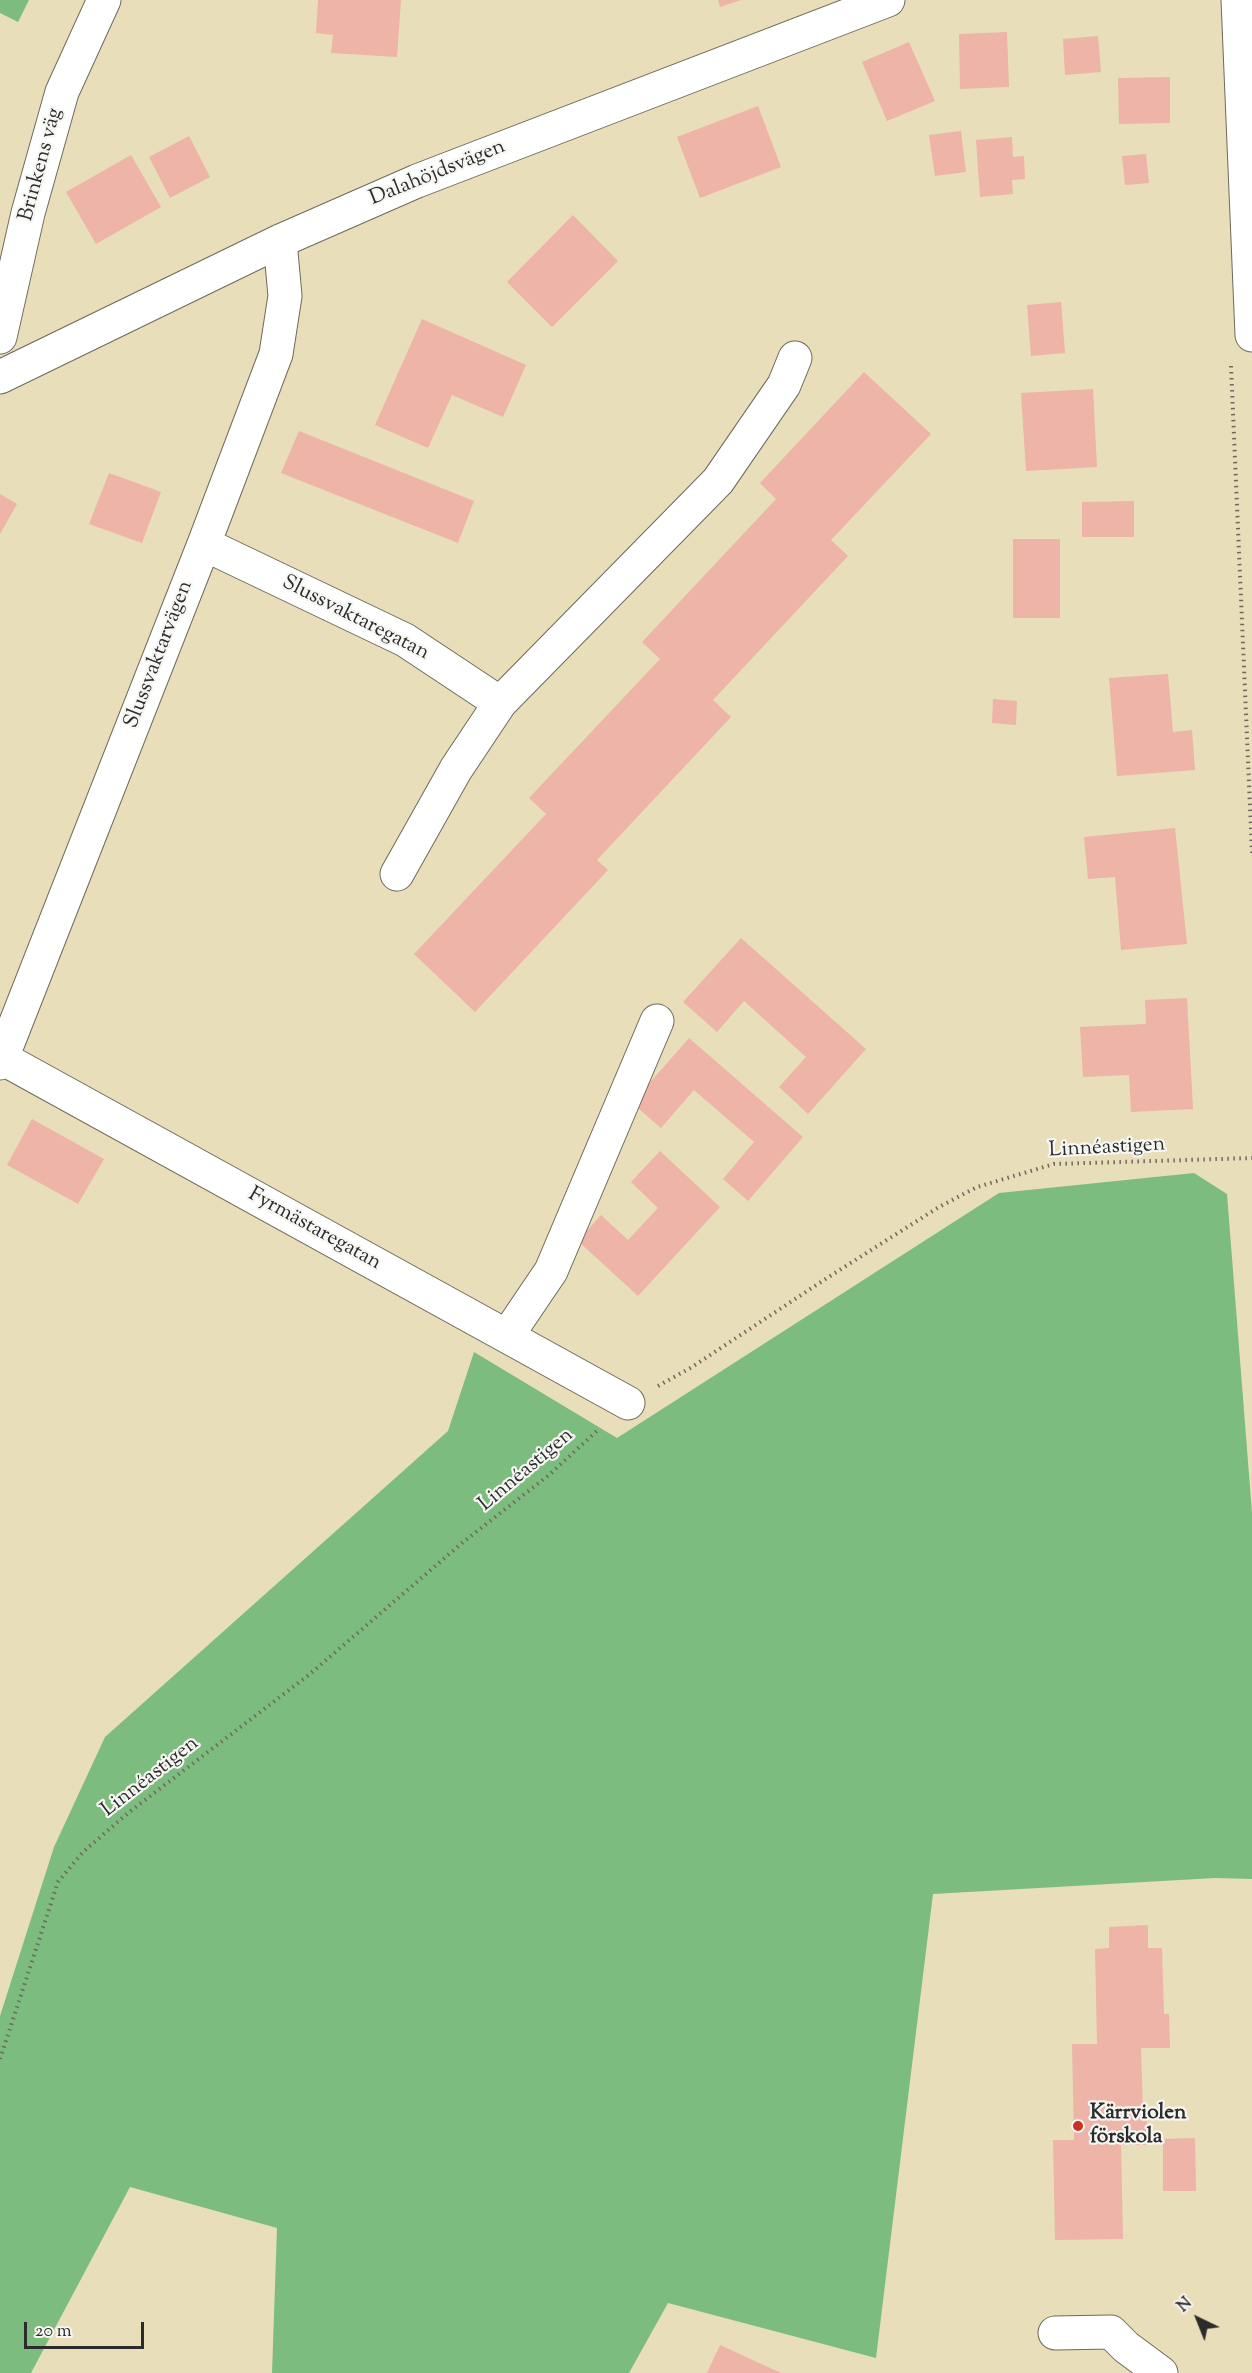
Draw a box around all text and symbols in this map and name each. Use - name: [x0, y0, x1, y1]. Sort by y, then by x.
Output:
- street label: Brinkens väg: [15, 106, 69, 224]
- street label: Dalahöjdsvägen: [367, 135, 509, 213]
- street label: Slussvaktaregatan: [277, 571, 433, 667]
- street label: Slussvaktarvägen: [120, 578, 200, 732]
- street label: Linnéastigen: [1048, 1133, 1166, 1165]
- street label: Fyrmästaregatan: [243, 1183, 385, 1277]
- street label: Linnéastigen: [474, 1424, 580, 1518]
- street label: Linnéastigen: [97, 1732, 205, 1824]
- place label: Kärrviolen förskola: [1090, 2101, 1186, 2151]
- marker: Kärrviolen förskola: [1071, 2119, 1085, 2133]
- north arrow: [1168, 2289, 1228, 2349]
- text: N: [1173, 2293, 1198, 2318]
- scale bar: [27, 2310, 147, 2348]
- text: 20 m: [35, 2319, 72, 2345]

